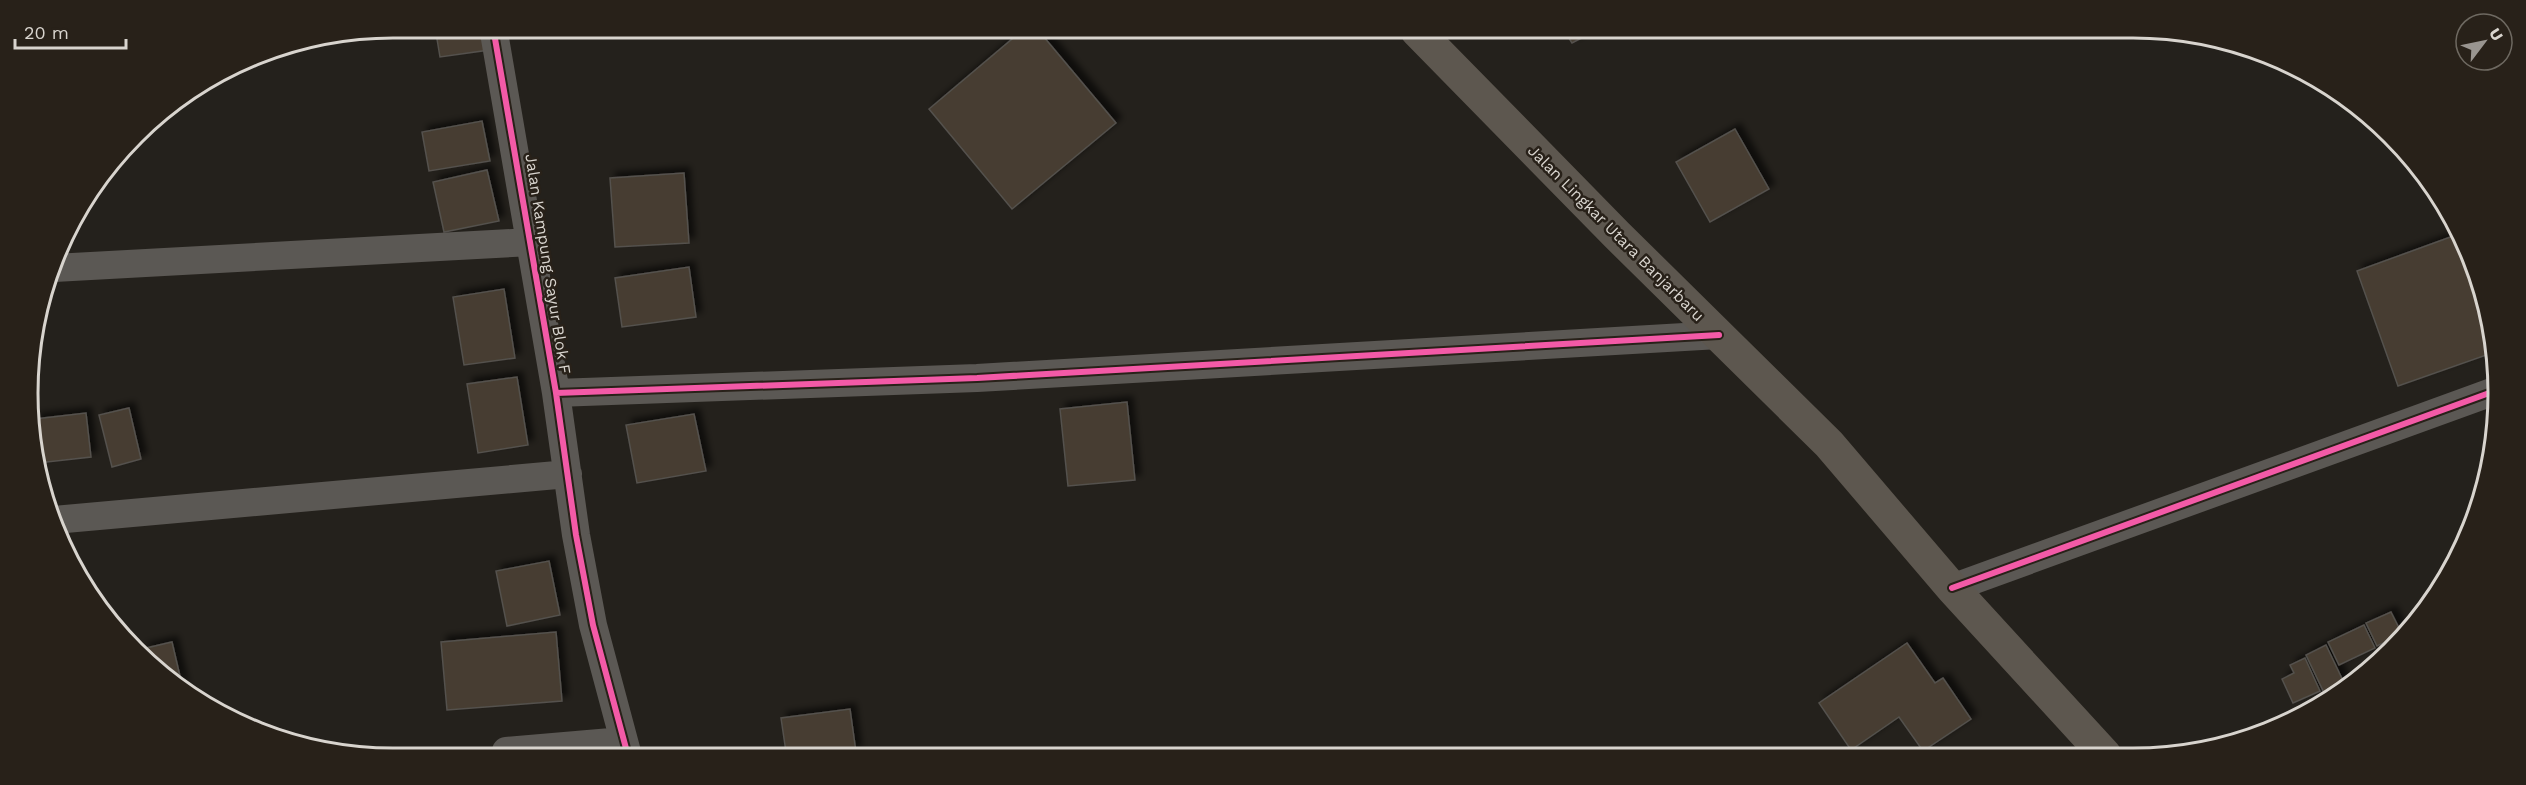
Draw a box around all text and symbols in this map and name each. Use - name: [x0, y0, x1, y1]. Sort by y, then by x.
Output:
- scale bar: [15, 12, 126, 50]
- north arrow: [2454, 12, 2514, 72]
- text: 20 m: [24, 22, 69, 43]
- text: U: [2485, 24, 2507, 44]
- street label: Jalan Lingkar Utara Banjarbaru: [1524, 141, 1708, 325]
- street label: Jalan Kampung Sayur Blok F: [521, 152, 575, 376]

